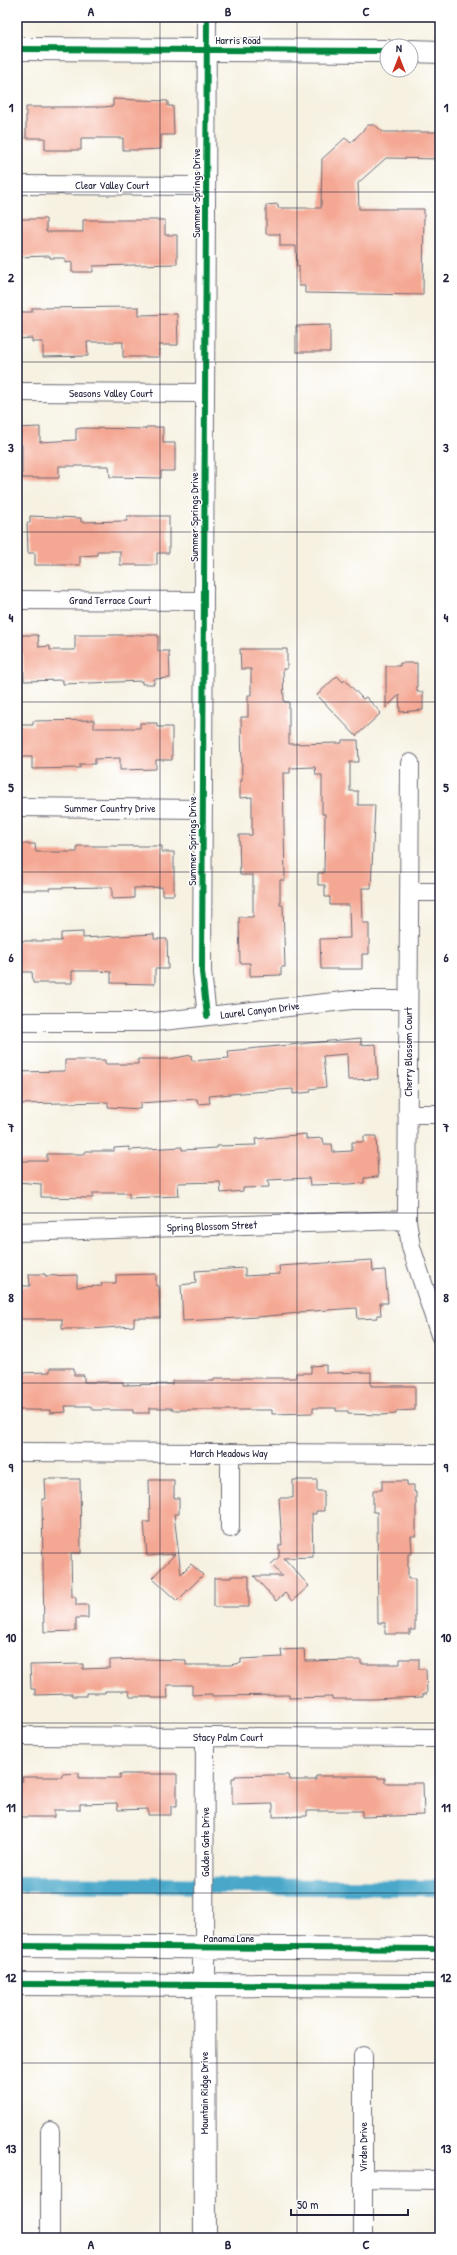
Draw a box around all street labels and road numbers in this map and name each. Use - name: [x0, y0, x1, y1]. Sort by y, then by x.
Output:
- street label: Harris Road: [215, 33, 261, 47]
- street label: Summer Springs Drive: [189, 148, 203, 238]
- street label: Clear Valley Court: [75, 178, 149, 192]
- street label: Seasons Valley Court: [69, 386, 153, 400]
- street label: Summer Springs Drive: [187, 472, 201, 562]
- street label: Grand Terrace Court: [69, 593, 151, 607]
- street label: Summer Springs Drive: [185, 796, 199, 886]
- street label: Summer Country Drive: [64, 801, 156, 815]
- street label: Laurel Canyon Drive: [220, 998, 301, 1022]
- street label: Cherry Blossom Court: [401, 1007, 415, 1097]
- street label: Spring Blossom Street: [167, 1217, 258, 1235]
- street label: March Meadows Way: [190, 1446, 268, 1460]
- street label: Stacy Palm Court: [193, 1730, 263, 1744]
- street label: Golden Gate Drive: [198, 1806, 212, 1877]
- street label: Panama Lane: [204, 1931, 255, 1945]
- street label: Mountain Ridge Drive: [197, 2051, 211, 2134]
- street label: Virden Drive: [356, 2122, 370, 2172]

